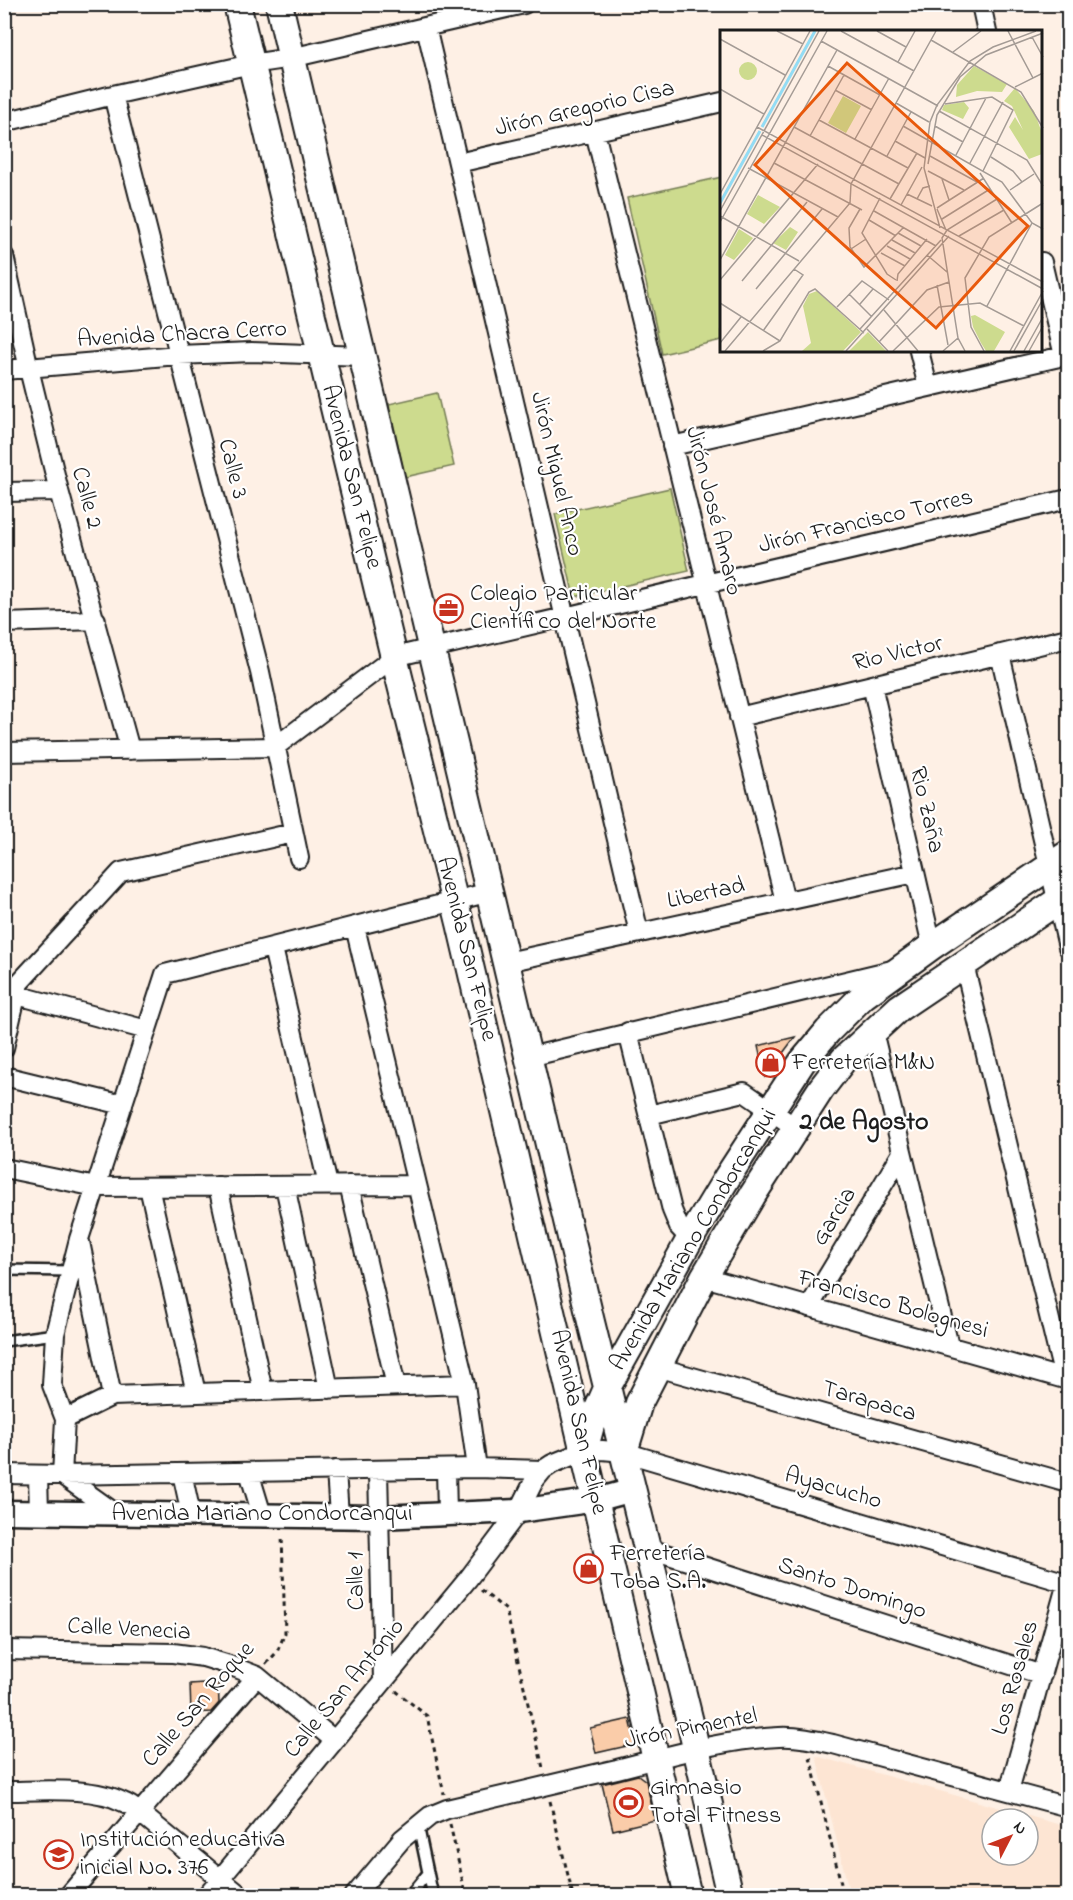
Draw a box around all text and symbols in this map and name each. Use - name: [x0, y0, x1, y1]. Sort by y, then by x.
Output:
- inset map: [720, 30, 1043, 352]
- street label: Jirón Gregorio Cisa: [492, 71, 678, 147]
- street label: Avenida Chacra Cerro: [76, 312, 288, 358]
- street label: Avenida San Felipe: [311, 381, 391, 573]
- street label: Jirón Miguel Anco: [520, 388, 592, 560]
- street label: Jirón José Amaro: [675, 423, 751, 599]
- street label: Calle 3: [208, 435, 256, 503]
- street label: Calle 2: [61, 463, 111, 533]
- street label: Jirón Francisco Torres: [755, 480, 977, 564]
- place label: Colegio Particular Científico del Norte: [470, 577, 657, 640]
- office icon: Colegio Particular Científico del Norte: [433, 592, 465, 624]
- street label: Rio Victor: [849, 627, 947, 681]
- street label: Rio Zaña: [899, 763, 953, 857]
- street label: Avenida San Felipe: [426, 853, 506, 1045]
- street label: Libertad: [664, 869, 749, 919]
- place label: Ferretería M&N: [791, 1046, 935, 1081]
- shop icon: Ferretería M&N: [755, 1047, 787, 1079]
- street label: Avenida Mariano Condorcanqui: [601, 1102, 787, 1378]
- district label: 2 de Agosto: [799, 1104, 928, 1143]
- street label: Garcia: [804, 1181, 866, 1253]
- street label: Francisco Bolognesi: [793, 1261, 992, 1349]
- street label: Avenida San Felipe: [540, 1326, 616, 1518]
- street label: Tarapaca: [818, 1372, 920, 1432]
- street label: Ayacucho: [780, 1458, 886, 1521]
- street label: Avenida Mariano Condorcanqui: [112, 1497, 412, 1532]
- place label: Ferretería Toba S.A.: [609, 1537, 706, 1600]
- street label: Santo Domingo: [773, 1548, 931, 1630]
- street label: Calle 1: [339, 1551, 375, 1611]
- shop icon: Ferretería Toba S.A.: [573, 1552, 605, 1584]
- street label: Calle Venecia: [66, 1609, 192, 1651]
- street label: Calle San Antonio: [276, 1612, 414, 1766]
- street label: Los Rosales: [983, 1617, 1049, 1739]
- street label: Calle San Roque: [134, 1634, 264, 1776]
- street label: Jirón Pimentel: [622, 1699, 760, 1759]
- place label: Gimnasio Total Fitness: [650, 1771, 781, 1834]
- sports icon: Gimnasio Total Fitness: [613, 1786, 645, 1818]
- north arrow: [980, 1807, 1040, 1867]
- text: N: [1007, 1816, 1032, 1840]
- place label: Institución educativa inicial No. 376: [80, 1823, 285, 1886]
- school or university icon: Institución educativa inicial No. 376: [43, 1838, 75, 1870]

